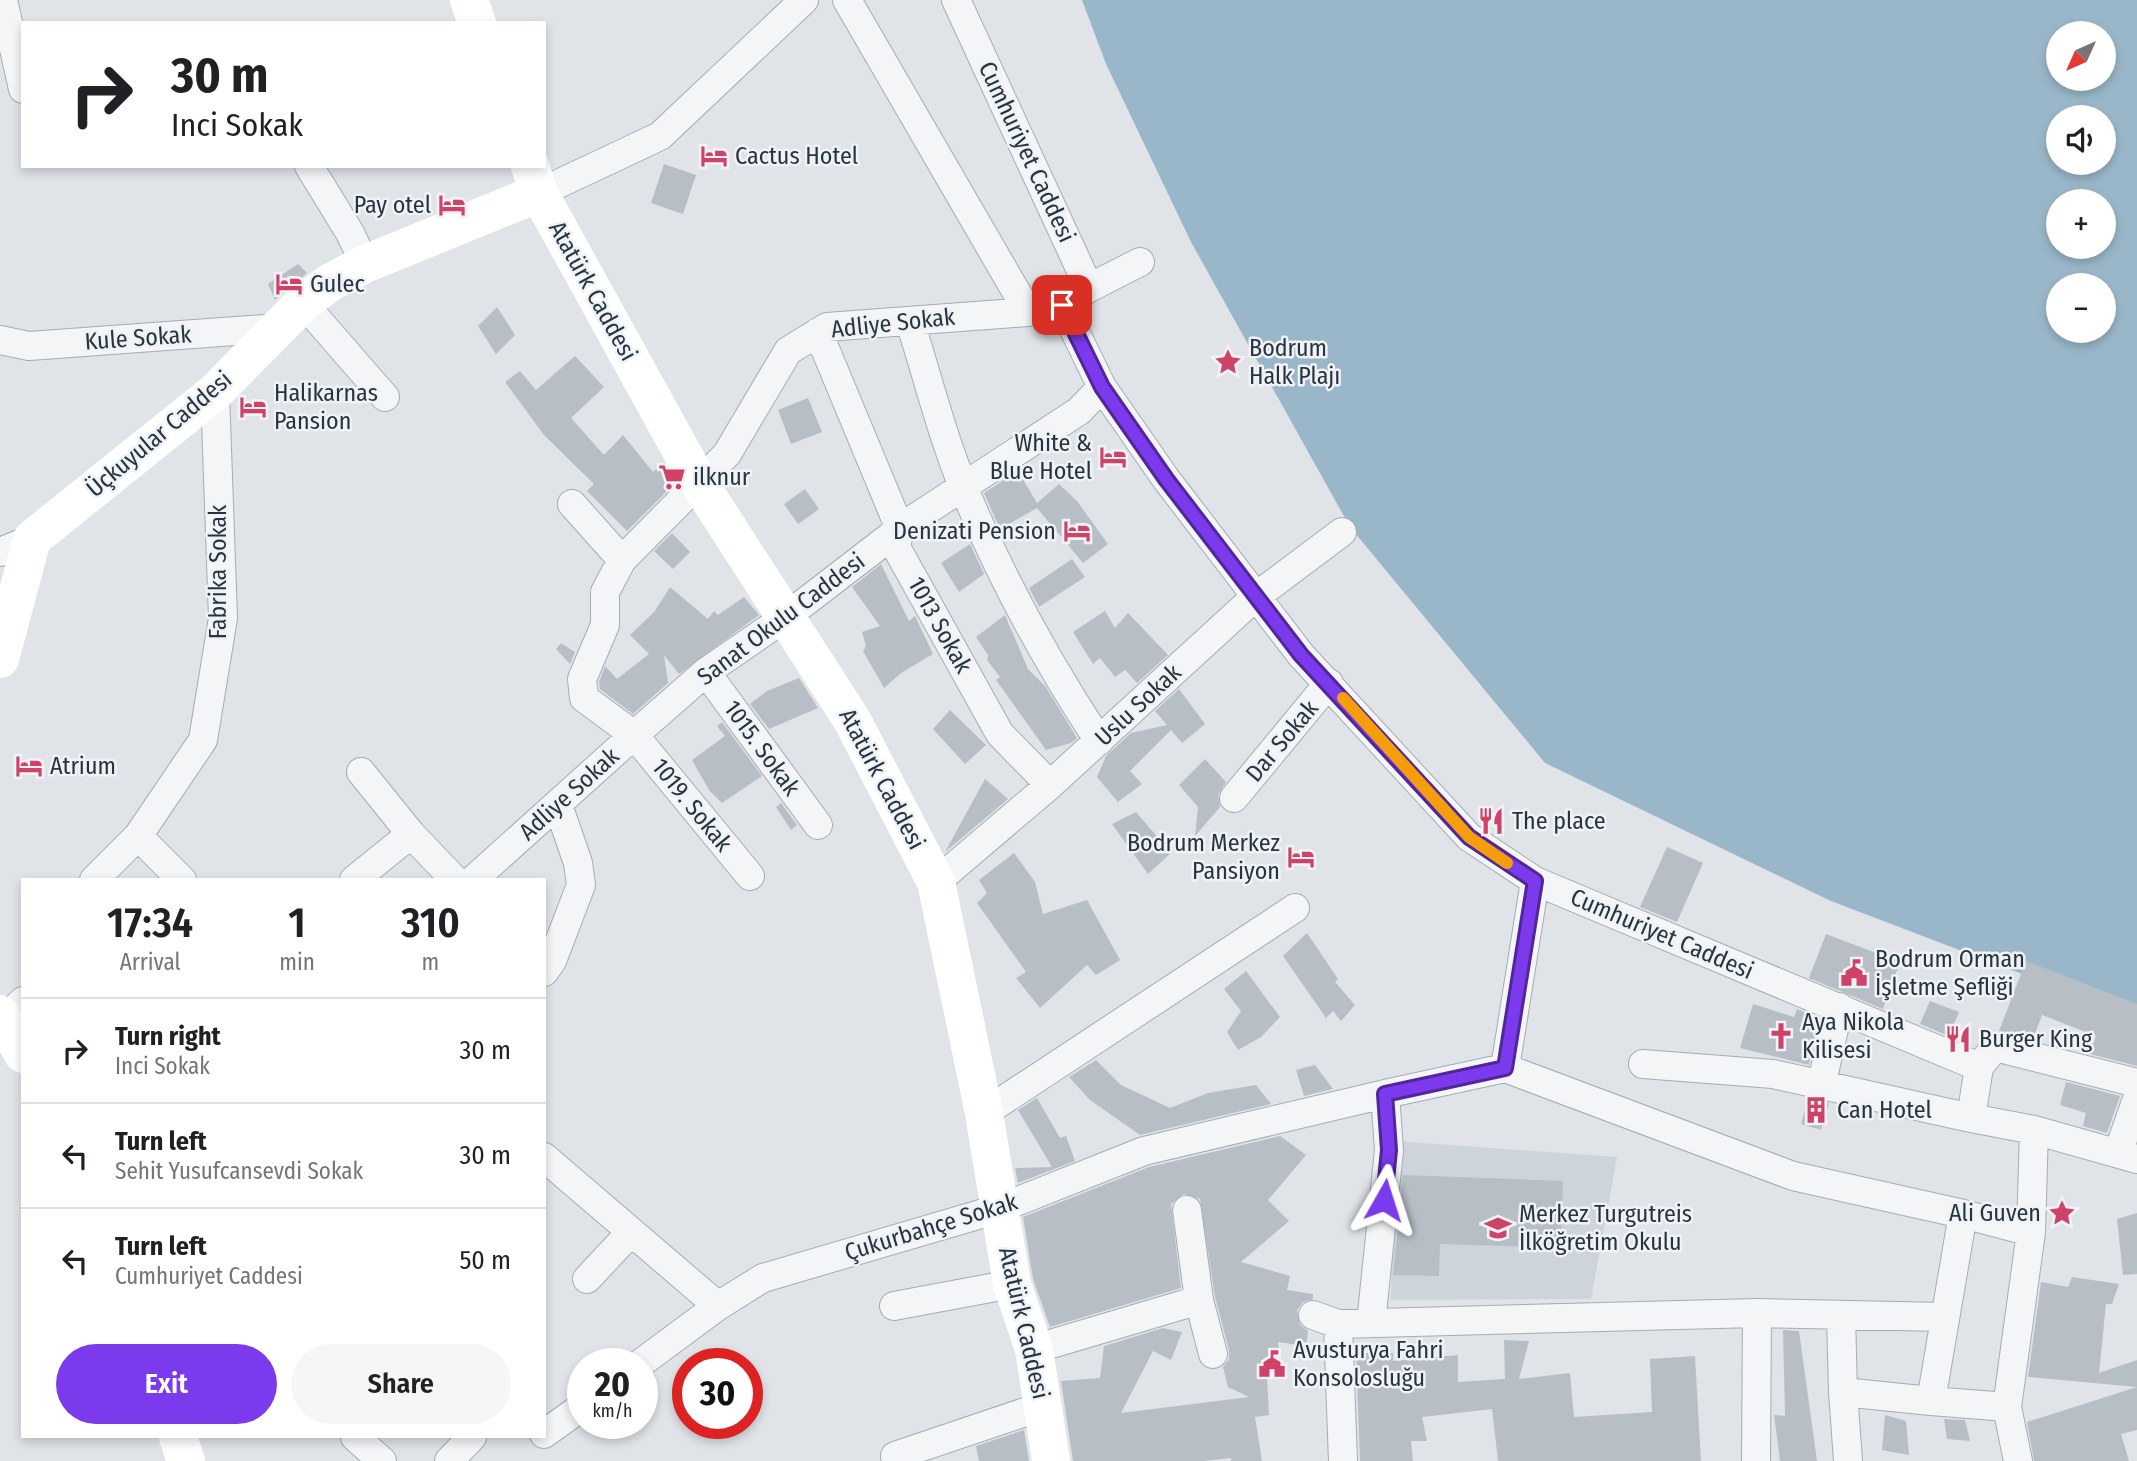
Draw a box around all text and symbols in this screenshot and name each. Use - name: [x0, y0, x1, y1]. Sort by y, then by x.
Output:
- north arrow: [2046, 21, 2116, 91]
- map controls: [2046, 21, 2116, 343]
- text: 30 m: [171, 46, 269, 105]
- icon: right: [56, 49, 147, 140]
- street label: Cumhuriyet Caddesi: [973, 57, 1081, 247]
- button: sound: [2046, 105, 2116, 175]
- text: Inci Sokak: [171, 106, 303, 144]
- hotel icon: Cactus Hotel: [699, 141, 729, 171]
- place label: Cactus Hotel: [735, 142, 858, 170]
- button: +: [2046, 189, 2116, 259]
- hotel icon: Pay otel: [437, 190, 467, 220]
- place label: Pay otel: [354, 191, 431, 219]
- street label: Atatürk Caddesi: [543, 216, 643, 366]
- hotel icon: Gulec: [274, 269, 304, 299]
- place label: Gulec: [310, 270, 365, 298]
- button: −: [2046, 273, 2116, 343]
- pin: [1032, 275, 1092, 335]
- icon: arrive: [1043, 286, 1081, 324]
- street label: Adliye Sokak: [830, 302, 957, 343]
- street label: Kule Sokak: [84, 320, 193, 356]
- place label: Bodrum Halk Plajı: [1249, 334, 1340, 390]
- place icon: Bodrum Halk Plajı: [1213, 347, 1243, 377]
- street label: Üçkuyular Caddesi: [81, 365, 237, 503]
- place label: Halikarnas Pansion: [274, 379, 378, 435]
- hotel icon: Halikarnas Pansion: [238, 392, 268, 422]
- place label: White & Blue Hotel: [990, 429, 1092, 485]
- hotel icon: White & Blue Hotel: [1098, 442, 1128, 472]
- supermarket icon: ilknur: [657, 462, 687, 492]
- place label: ilknur: [693, 463, 751, 491]
- street label: Fabrika Sokak: [204, 504, 232, 639]
- hotel icon: Denizati Pension: [1062, 516, 1092, 546]
- place label: Denizati Pension: [893, 517, 1056, 545]
- street label: Sanat Okulu Caddesi: [692, 547, 870, 691]
- street label: 1013 Sokak: [902, 572, 978, 679]
- street label: Uslu Sokak: [1089, 658, 1187, 752]
- street label: Dar Sokak: [1240, 694, 1325, 787]
- street label: 1015. Sokak: [718, 695, 806, 802]
- street label: Atatürk Caddesi: [833, 704, 931, 854]
- street label: Adliye Sokak: [513, 741, 625, 846]
- hotel icon: Atrium: [14, 751, 44, 781]
- place label: Atrium: [50, 752, 116, 780]
- street label: 1019. Sokak: [646, 753, 738, 858]
- restaurant icon: The place: [1476, 806, 1506, 836]
- place label: The place: [1512, 807, 1606, 835]
- place label: Bodrum Merkez Pansiyon: [1127, 829, 1280, 885]
- hotel icon: Bodrum Merkez Pansiyon: [1286, 842, 1316, 872]
- street label: Cumhuriyet Caddesi: [1566, 883, 1758, 985]
- text: 17:34: [107, 898, 193, 948]
- text: 1: [288, 898, 306, 948]
- text: 310: [401, 898, 460, 948]
- place label: Bodrum Orman İşletme Şefliği: [1875, 945, 2025, 1001]
- text: Arrival: [120, 948, 181, 976]
- text: min: [279, 948, 315, 976]
- text: m: [422, 948, 439, 976]
- public building icon: Bodrum Orman İşletme Şefliği: [1839, 958, 1869, 988]
- place label: Aya Nikola Kilisesi: [1802, 1008, 1905, 1064]
- text: Turn right: [115, 1021, 221, 1052]
- church icon: Aya Nikola Kilisesi: [1766, 1021, 1796, 1051]
- restaurant icon: Burger King: [1943, 1024, 1973, 1054]
- place label: Burger King: [1979, 1025, 2093, 1053]
- icon: right: [56, 1032, 94, 1070]
- text: 30 m: [460, 1035, 511, 1066]
- text: Inci Sokak: [115, 1052, 210, 1080]
- building icon: Can Hotel: [1801, 1095, 1831, 1125]
- place label: Can Hotel: [1837, 1096, 1932, 1124]
- text: Turn left: [115, 1126, 207, 1157]
- icon: left: [56, 1137, 94, 1175]
- text: 30 m: [460, 1140, 511, 1171]
- text: Sehit Yusufcansevdi Sokak: [115, 1157, 363, 1185]
- position arrow: [1347, 1163, 1421, 1237]
- street label: Çukurbahçe Sokak: [841, 1187, 1021, 1267]
- place icon: Ali Guven: [2047, 1198, 2077, 1228]
- place label: Ali Guven: [1949, 1199, 2041, 1227]
- place label: Merkez Turgutreis İlköğretim Okulu: [1519, 1200, 1692, 1256]
- school or university icon: Merkez Turgutreis İlköğretim Okulu: [1483, 1213, 1513, 1243]
- text: Turn left: [115, 1231, 207, 1262]
- icon: left: [56, 1242, 94, 1280]
- street label: Atatürk Caddesi: [993, 1244, 1055, 1402]
- text: 50 m: [459, 1245, 511, 1276]
- text: Cumhuriyet Caddesi: [115, 1262, 303, 1290]
- place label: Avusturya Fahri Konsolosluğu: [1293, 1336, 1444, 1392]
- button: Exit: [56, 1344, 277, 1424]
- button: Share: [291, 1344, 511, 1424]
- speed limit sign: 30: [672, 1348, 763, 1439]
- public building icon: Avusturya Fahri Konsolosluğu: [1257, 1349, 1287, 1379]
- text: 20: [595, 1363, 630, 1405]
- text: km/h: [592, 1400, 633, 1422]

